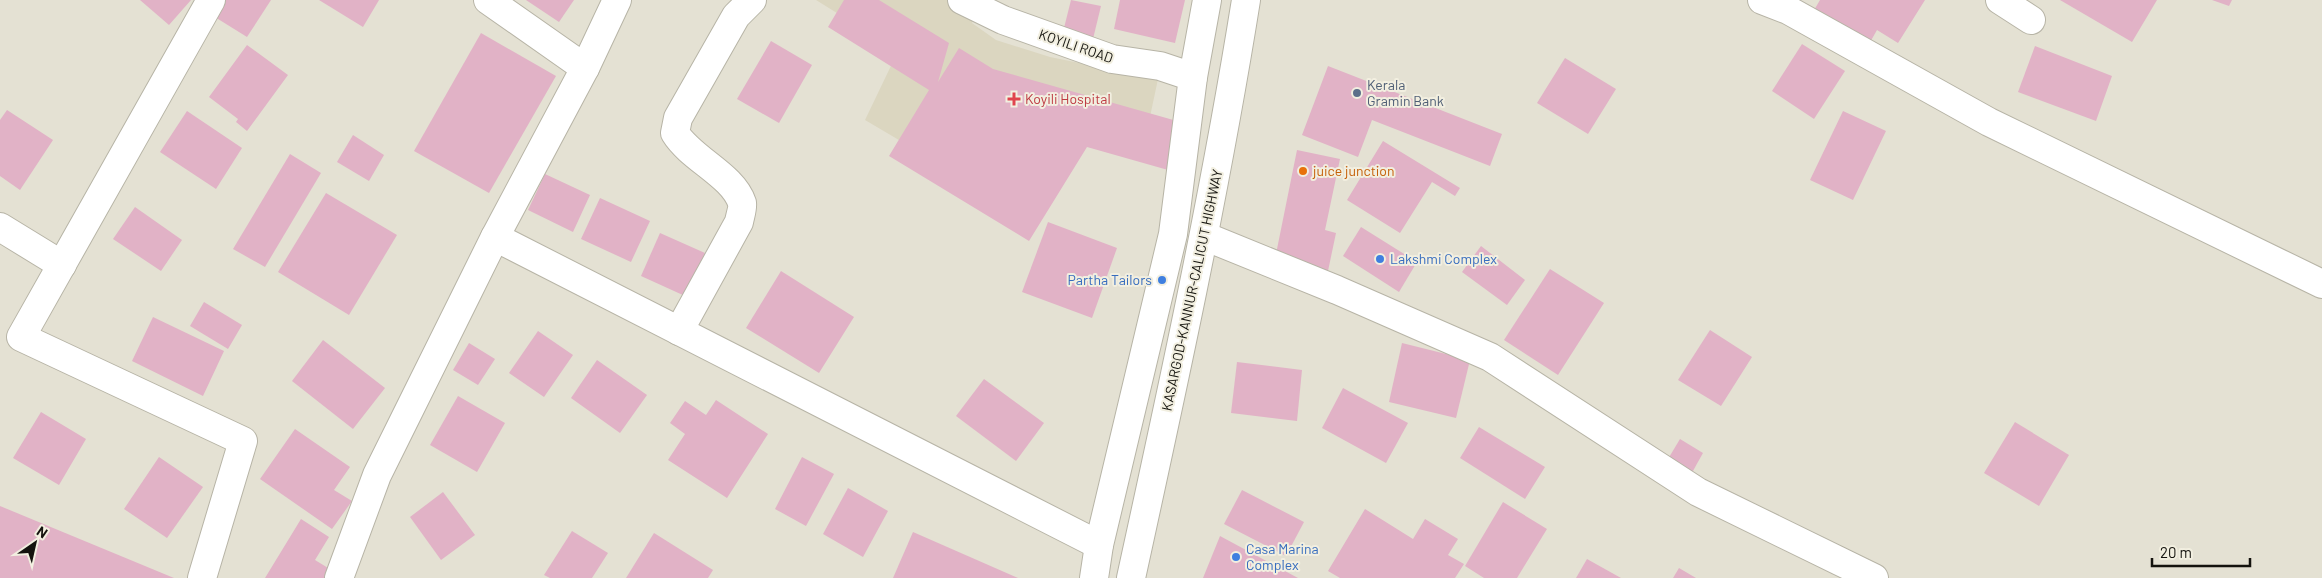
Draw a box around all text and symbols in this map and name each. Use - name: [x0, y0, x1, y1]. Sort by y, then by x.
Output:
- street label: KOYILI ROAD: [1037, 25, 1115, 66]
- place label: Kerala Gramin Bank: [1367, 76, 1444, 109]
- marker: Kerala Gramin Bank: [1351, 87, 1363, 99]
- place label: Koyili Hospital: [1025, 90, 1111, 107]
- marker: Koyili Hospital: [1007, 92, 1021, 106]
- place label: juice junction: [1312, 162, 1395, 179]
- marker: juice junction: [1297, 165, 1309, 177]
- street label: KASARGOD-KANNUR-CALICUT HIGHWAY: [1158, 167, 1225, 412]
- place label: Lakshmi Complex: [1390, 250, 1497, 267]
- marker: Lakshmi Complex: [1374, 253, 1386, 265]
- place label: Partha Tailors: [1068, 271, 1152, 288]
- marker: Partha Tailors: [1156, 274, 1168, 286]
- north arrow: [10, 518, 60, 568]
- text: N: [34, 522, 51, 541]
- scale bar: [2152, 536, 2250, 568]
- place label: Casa Marina Complex: [1246, 540, 1319, 573]
- text: 20 m: [2160, 543, 2192, 561]
- marker: Casa Marina Complex: [1230, 551, 1242, 563]

